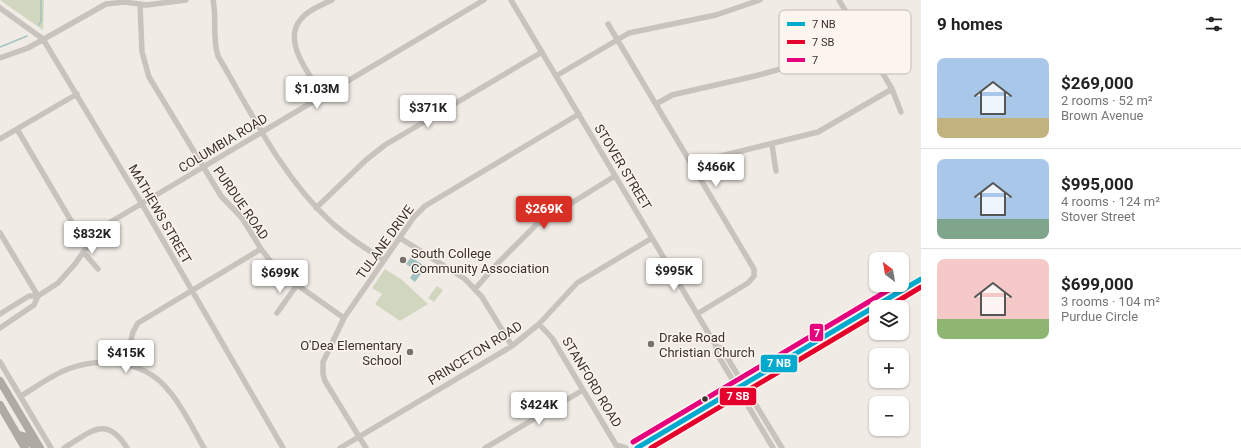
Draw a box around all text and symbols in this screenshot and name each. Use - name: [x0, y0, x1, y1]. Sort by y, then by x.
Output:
- legend: [779, 10, 911, 74]
- icon: filters: [1203, 13, 1225, 35]
- text: 9 homes: [937, 14, 1003, 34]
- text: 7 NB: [812, 18, 836, 31]
- text: 7 SB: [812, 36, 834, 49]
- text: 7: [812, 54, 818, 67]
- text: $269,000: [1061, 73, 1133, 93]
- icon: home: [969, 74, 1017, 122]
- pin: $1.03M: [284, 76, 350, 110]
- text: $1.03M: [295, 81, 340, 96]
- text: 2 rooms · 52 m²: [1061, 93, 1153, 108]
- pin: $371K: [400, 95, 456, 129]
- text: $371K: [409, 100, 447, 115]
- text: Brown Avenue: [1061, 108, 1143, 123]
- street label: COLUMBIA ROAD: [176, 111, 270, 175]
- street label: STOVER STREET: [592, 121, 655, 213]
- pin: $466K: [688, 154, 744, 188]
- text: $466K: [697, 159, 735, 174]
- street label: MATHEWS STREET: [125, 162, 195, 267]
- street label: PURDUE ROAD: [210, 163, 272, 243]
- text: $995,000: [1061, 174, 1133, 194]
- icon: home: [969, 175, 1017, 223]
- text: 4 rooms · 124 m²: [1061, 194, 1160, 209]
- pin: $269K: [516, 196, 572, 230]
- text: $269K: [525, 201, 563, 216]
- street label: TULANE DRIVE: [353, 202, 417, 282]
- text: Stover Street: [1061, 209, 1135, 224]
- pin: $832K: [64, 221, 120, 255]
- text: $832K: [73, 226, 111, 241]
- place label: South College Community Association: [411, 246, 549, 276]
- north arrow: [869, 252, 909, 292]
- map controls: [869, 252, 909, 436]
- marker: South College Community Association: [398, 255, 408, 265]
- pin: $995K: [646, 258, 702, 292]
- pin: $699K: [252, 260, 308, 294]
- text: $995K: [655, 263, 693, 278]
- text: $699K: [261, 265, 299, 280]
- text: $699,000: [1061, 274, 1133, 294]
- icon: home: [969, 275, 1017, 323]
- text: 3 rooms · 104 m²: [1061, 294, 1160, 309]
- button: layers: [869, 300, 909, 340]
- text: Purdue Circle: [1061, 309, 1138, 324]
- street label: PRINCETON ROAD: [425, 318, 525, 388]
- line badge: 7: [809, 323, 824, 342]
- text: 7: [814, 327, 820, 340]
- place label: Drake Road Christian Church: [659, 330, 755, 360]
- street label: STANFORD ROAD: [559, 334, 625, 430]
- place label: O'Dea Elementary School: [300, 338, 402, 368]
- marker: Drake Road Christian Church: [646, 339, 656, 349]
- pin: $415K: [98, 340, 154, 374]
- text: $415K: [107, 345, 145, 360]
- marker: O'Dea Elementary School: [405, 347, 415, 357]
- button: +: [869, 348, 909, 388]
- line badge: 7 NB: [760, 354, 798, 373]
- text: 7 NB: [767, 357, 791, 370]
- line badge: 7 SB: [719, 387, 757, 406]
- text: 7 SB: [727, 390, 749, 403]
- pin: $424K: [511, 392, 567, 426]
- unlabelled marker: [700, 394, 710, 404]
- button: −: [869, 396, 909, 436]
- text: $424K: [520, 397, 558, 412]

